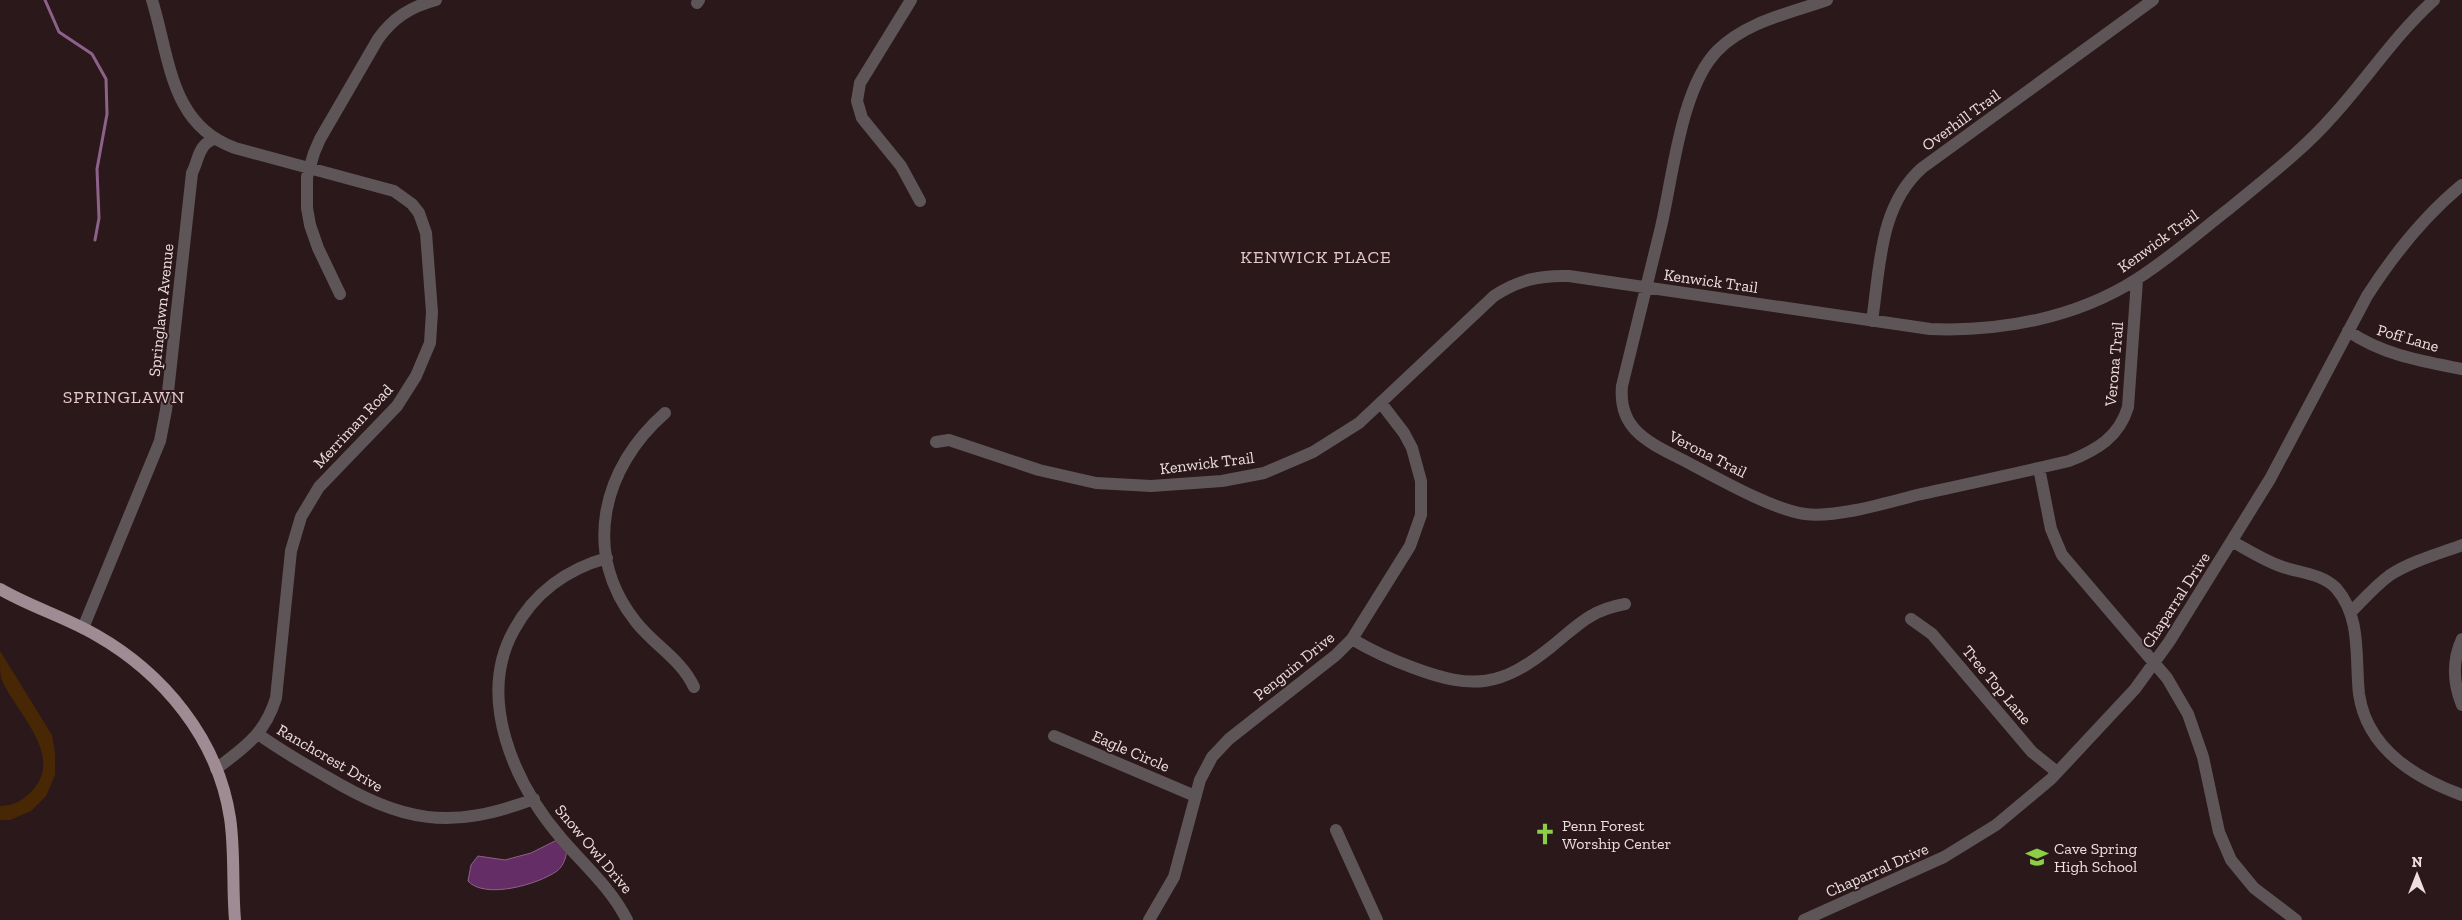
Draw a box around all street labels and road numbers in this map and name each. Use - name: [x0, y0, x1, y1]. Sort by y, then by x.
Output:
- street label: Overhill Trail: [1918, 85, 2004, 155]
- street label: Kenwick Trail: [2114, 205, 2202, 277]
- street label: Springlawn Avenue: [145, 243, 177, 377]
- street label: Kenwick Trail: [1663, 265, 1759, 297]
- street label: Poff Lane: [2375, 320, 2441, 356]
- street label: Verona Trail: [2101, 321, 2127, 408]
- street label: Merriman Road: [309, 380, 397, 472]
- street label: Verona Trail: [1665, 426, 1750, 482]
- street label: Kenwick Trail: [1159, 448, 1255, 478]
- street label: Chaparral Drive: [2138, 549, 2214, 651]
- street label: Penguin Drive: [1250, 628, 1338, 704]
- street label: Tree Top Lane: [1958, 642, 2036, 728]
- street label: Ranchcrest Drive: [274, 720, 386, 796]
- street label: Eagle Circle: [1090, 726, 1172, 776]
- street label: Snow Owl Drive: [551, 801, 637, 897]
- street label: Chaparral Drive: [1823, 839, 1931, 901]

